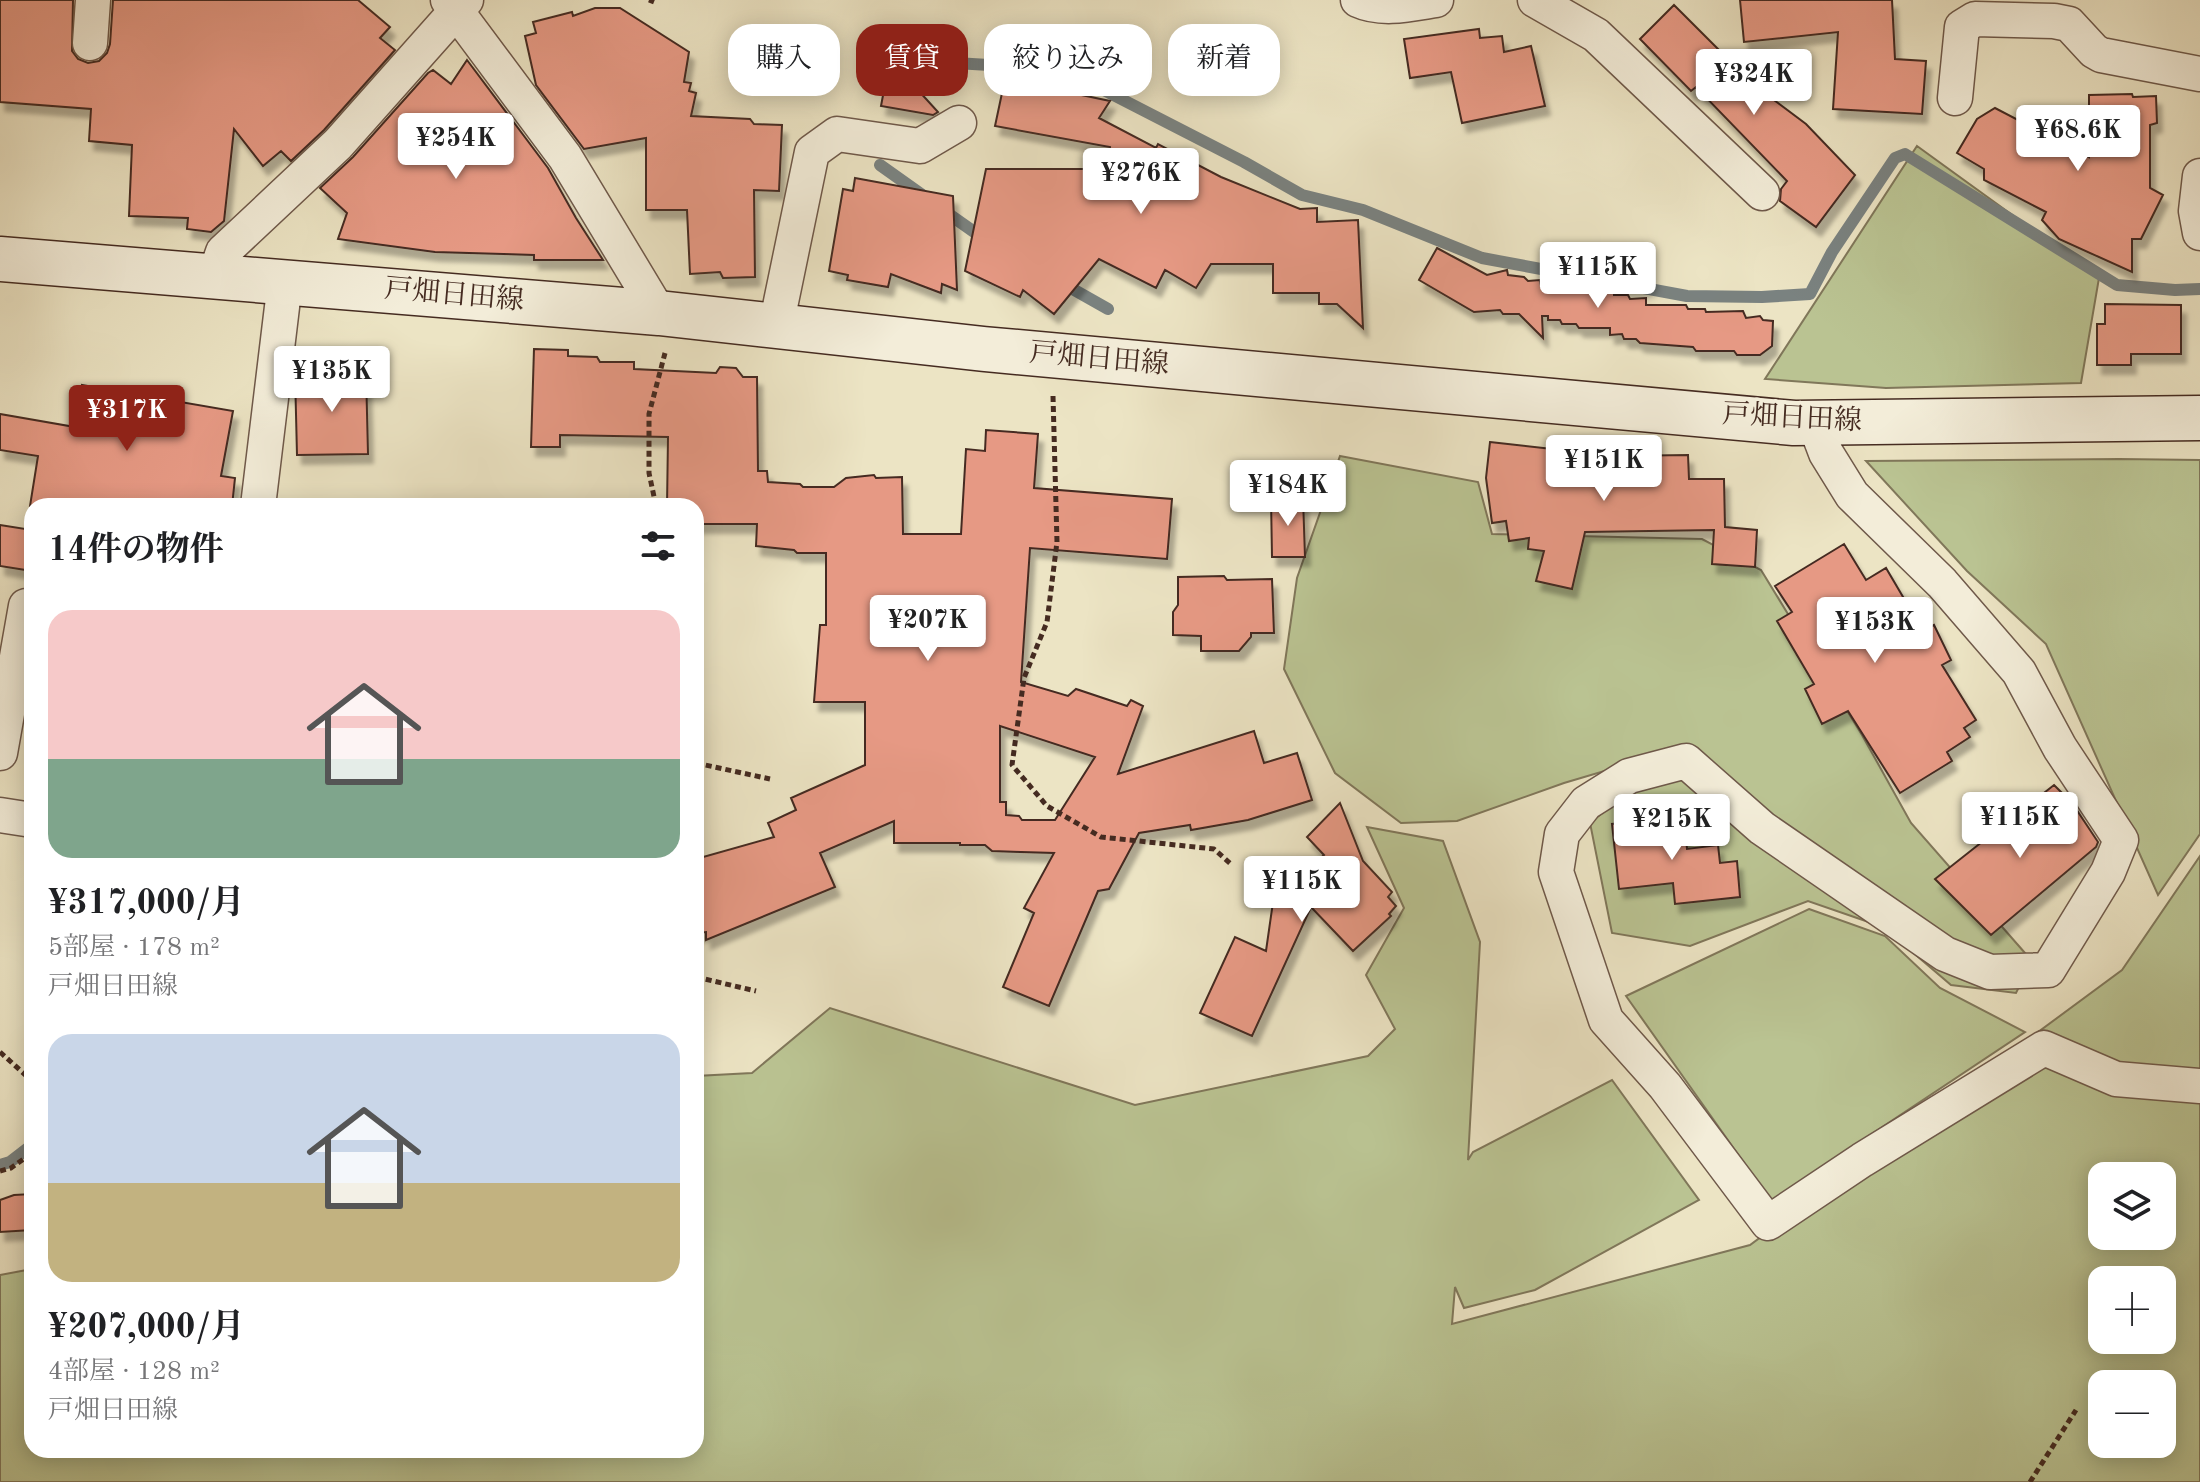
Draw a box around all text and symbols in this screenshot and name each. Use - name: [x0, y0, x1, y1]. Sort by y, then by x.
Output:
- chip: 購入: [728, 24, 840, 96]
- chip: 賃貸: [856, 24, 968, 96]
- chip: 絞り込み: [984, 24, 1152, 96]
- chip: 新着: [1168, 24, 1280, 96]
- pin: ¥324K: [1698, 49, 1810, 117]
- text: ¥324K: [1714, 62, 1794, 88]
- pin: ¥68.6K: [2013, 105, 2143, 173]
- pin: ¥254K: [400, 113, 512, 181]
- text: ¥68.6K: [2034, 118, 2122, 144]
- text: ¥254K: [416, 126, 496, 152]
- pin: ¥276K: [1085, 148, 1197, 216]
- text: ¥276K: [1101, 161, 1181, 187]
- pin: ¥115K: [1542, 242, 1654, 310]
- text: ¥115K: [1558, 255, 1638, 281]
- street label: 戸畑日田線: [383, 273, 525, 316]
- street label: 戸畑日田線: [1028, 337, 1170, 380]
- pin: ¥135K: [276, 346, 388, 414]
- text: ¥135K: [292, 359, 372, 385]
- pin: ¥317K: [71, 385, 183, 453]
- text: ¥317K: [87, 398, 167, 424]
- street label: 戸畑日田線: [1721, 398, 1863, 437]
- pin: ¥151K: [1548, 435, 1660, 503]
- text: ¥151K: [1564, 448, 1644, 474]
- pin: ¥184K: [1232, 460, 1344, 528]
- text: ¥184K: [1248, 473, 1328, 499]
- icon: filters: [636, 524, 680, 568]
- text: 14件の物件: [48, 534, 223, 568]
- pin: ¥207K: [872, 595, 984, 663]
- pin: ¥153K: [1819, 597, 1931, 665]
- text: ¥207K: [888, 608, 968, 634]
- text: ¥153K: [1835, 610, 1915, 636]
- icon: home: [292, 662, 436, 806]
- pin: ¥115K: [1964, 792, 2076, 860]
- pin: ¥215K: [1616, 794, 1728, 862]
- text: ¥115K: [1980, 805, 2060, 831]
- text: ¥215K: [1632, 807, 1712, 833]
- pin: ¥115K: [1246, 856, 1358, 924]
- text: ¥115K: [1262, 869, 1342, 895]
- text: ¥317,000/月: [48, 887, 245, 921]
- text: 5部屋 · 178 m²: [48, 935, 220, 961]
- text: 戸畑日田線: [48, 974, 178, 1000]
- icon: home: [292, 1086, 436, 1230]
- map controls: [2088, 1162, 2176, 1458]
- button: layers: [2088, 1162, 2176, 1250]
- button: +: [2088, 1266, 2176, 1354]
- text: ¥207,000/月: [48, 1311, 245, 1345]
- text: 4部屋 · 128 m²: [48, 1359, 220, 1385]
- button: −: [2088, 1370, 2176, 1458]
- text: 戸畑日田線: [48, 1398, 178, 1424]

